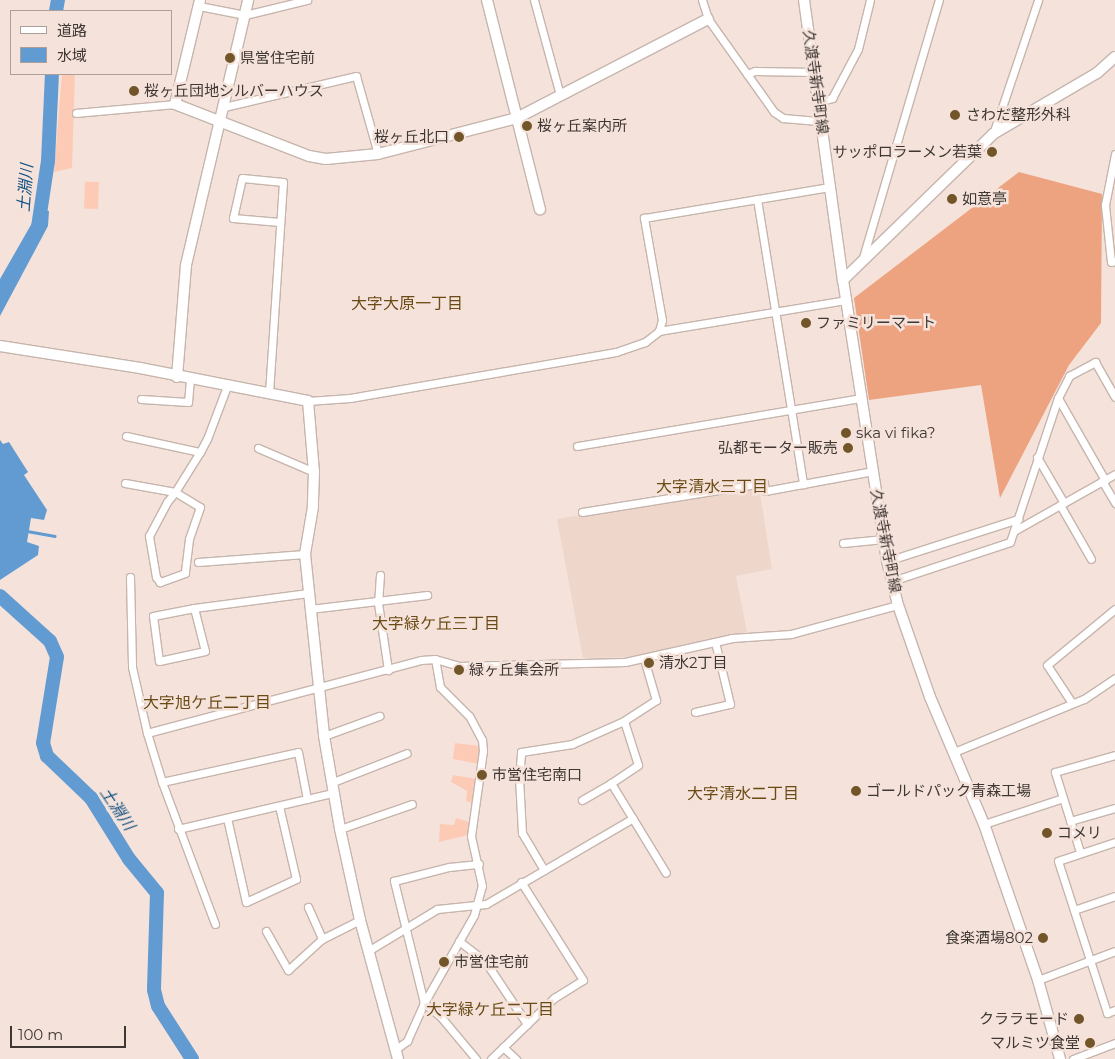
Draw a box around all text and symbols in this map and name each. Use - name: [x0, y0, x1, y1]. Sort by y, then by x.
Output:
- legend: [10, 10, 172, 75]
- text: 道路: [57, 21, 87, 40]
- street label: 久渡寺新寺町線: [800, 29, 832, 135]
- text: 水域: [57, 46, 87, 65]
- place label: 県営住宅前: [240, 49, 315, 67]
- marker: 県営住宅前: [224, 52, 236, 64]
- place label: 桜ヶ丘団地シルバーハウス: [144, 82, 324, 100]
- marker: 桜ヶ丘団地シルバーハウス: [128, 85, 140, 97]
- place label: さわだ整形外科: [966, 106, 1071, 124]
- marker: さわだ整形外科: [948, 108, 962, 122]
- place label: 桜ヶ丘案内所: [537, 117, 627, 135]
- marker: 桜ヶ丘案内所: [521, 120, 533, 132]
- place label: 桜ヶ丘北口: [374, 128, 449, 146]
- marker: 桜ヶ丘北口: [453, 131, 465, 143]
- place label: サッポロラーメン若葉: [832, 143, 982, 161]
- marker: サッポロラーメン若葉: [986, 146, 998, 158]
- water label: 土淵川: [15, 163, 37, 213]
- place label: 如意亭: [962, 190, 1007, 208]
- marker: 如意亭: [946, 193, 958, 205]
- district label: 大字大原一丁目: [351, 294, 463, 314]
- place label: ファミリーマート: [816, 314, 936, 332]
- marker: ファミリーマート: [800, 317, 812, 329]
- place label: ska vi fika?: [856, 424, 936, 442]
- marker: ska vi fika?: [840, 427, 852, 439]
- place label: 弘都モーター販売: [718, 439, 838, 457]
- marker: 弘都モーター販売: [842, 442, 854, 454]
- district label: 大字清水三丁目: [656, 477, 768, 497]
- street label: 久渡寺新寺町線: [867, 488, 905, 594]
- district label: 大字緑ケ丘三丁目: [372, 614, 500, 634]
- place label: 清水2丁目: [659, 654, 728, 672]
- marker: 清水2丁目: [643, 657, 655, 669]
- place label: 緑ヶ丘集会所: [469, 661, 559, 679]
- marker: 緑ヶ丘集会所: [453, 664, 465, 676]
- district label: 大字旭ケ丘二丁目: [143, 693, 271, 713]
- place label: 市営住宅南口: [492, 766, 582, 784]
- marker: 市営住宅南口: [476, 769, 488, 781]
- place label: ゴールドパック青森工場: [866, 782, 1031, 800]
- water label: 土淵川: [96, 784, 138, 834]
- district label: 大字清水二丁目: [687, 784, 799, 804]
- marker: ゴールドパック青森工場: [850, 785, 862, 797]
- place label: コメリ: [1057, 824, 1102, 842]
- marker: コメリ: [1041, 827, 1053, 839]
- place label: 食楽酒場802: [945, 929, 1033, 947]
- marker: 食楽酒場802: [1037, 932, 1049, 944]
- place label: 市営住宅前: [454, 953, 529, 971]
- marker: 市営住宅前: [438, 956, 450, 968]
- district label: 大字緑ケ丘二丁目: [426, 1000, 554, 1020]
- place label: クララモード: [979, 1010, 1069, 1028]
- marker: クララモード: [1073, 1013, 1085, 1025]
- scale bar: [12, 1016, 129, 1048]
- text: 100 m: [18, 1025, 63, 1044]
- place label: マルミツ食堂: [990, 1034, 1080, 1052]
- marker: マルミツ食堂: [1084, 1037, 1096, 1049]

